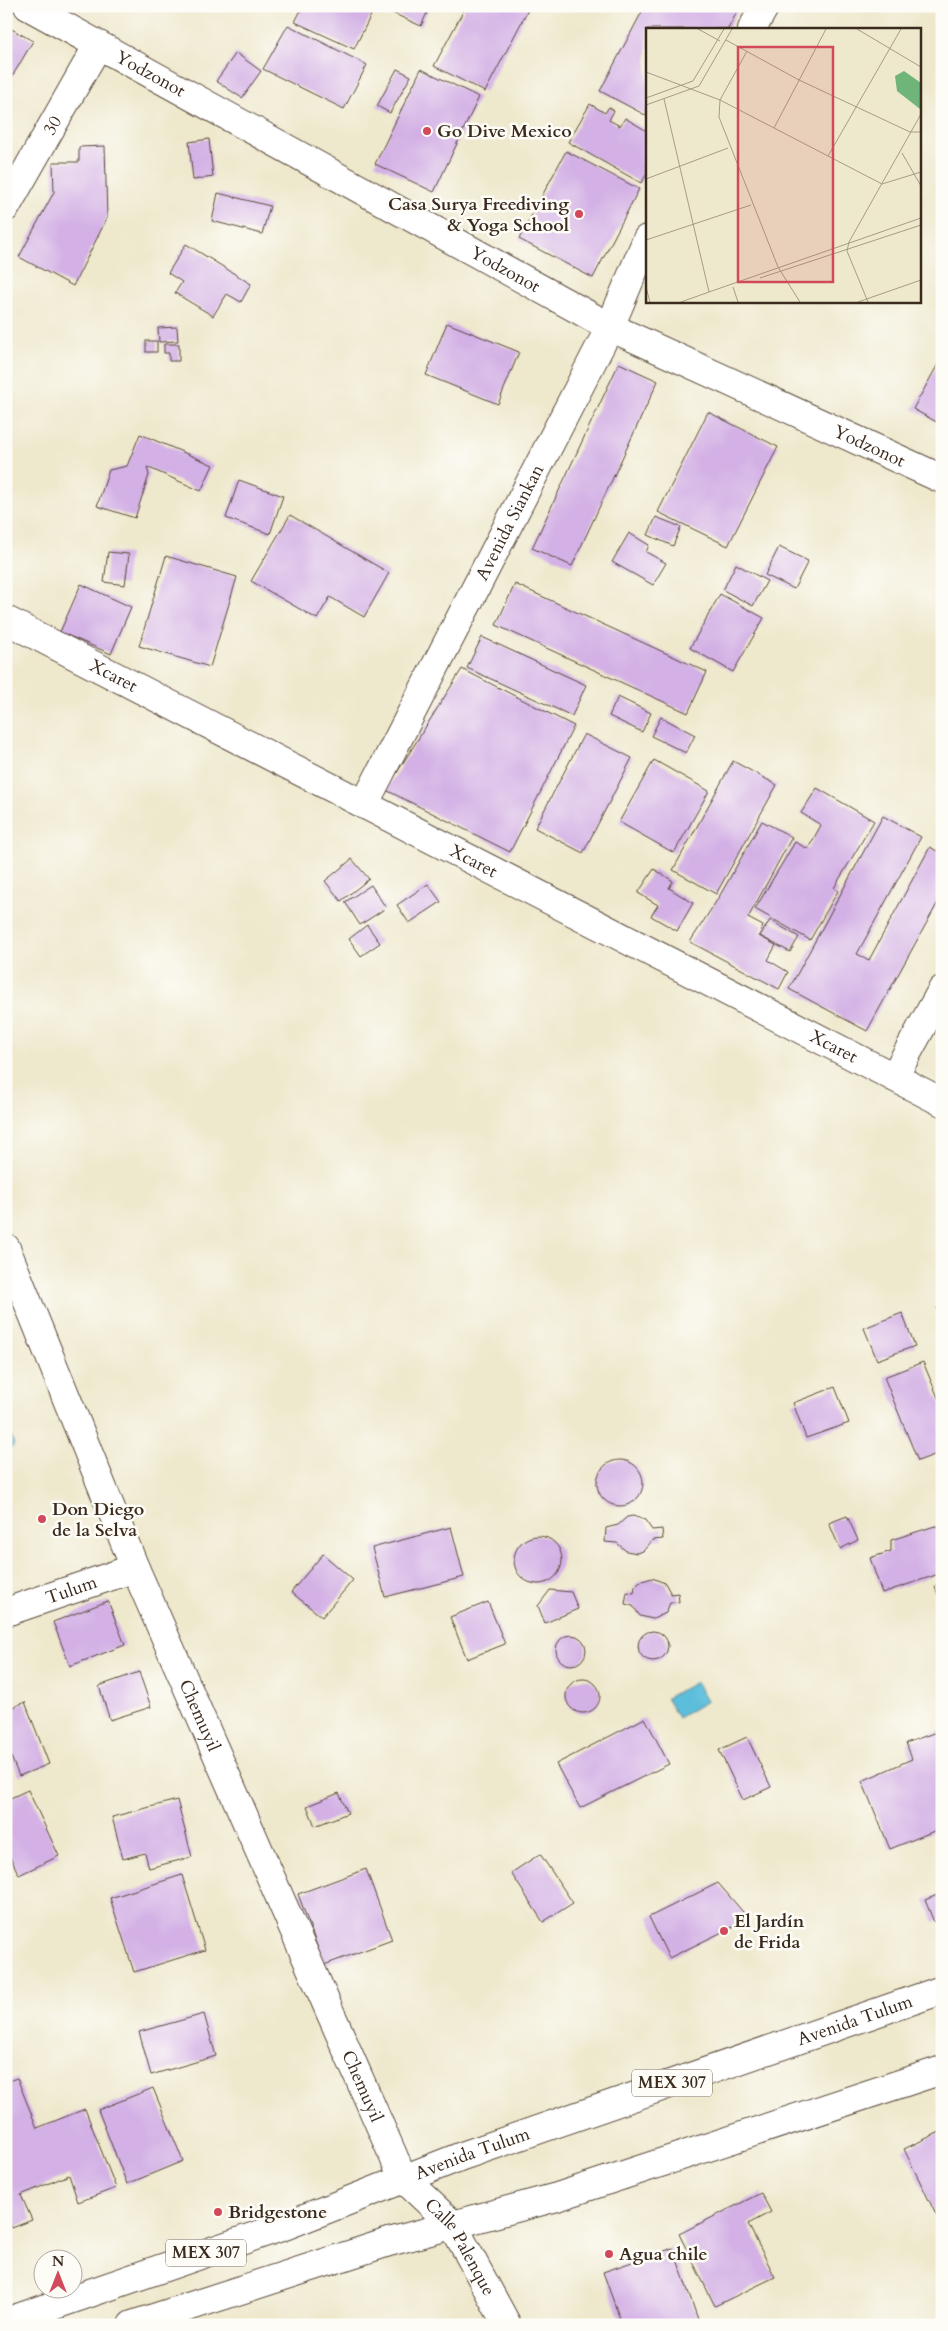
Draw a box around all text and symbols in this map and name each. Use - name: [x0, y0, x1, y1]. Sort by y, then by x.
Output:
- inset map: [646, 28, 920, 302]
- street label: Yodzonot: [111, 44, 190, 103]
- street label: 30: [37, 111, 68, 139]
- place label: Go Dive Mexico: [437, 119, 572, 144]
- marker: Go Dive Mexico: [421, 125, 433, 137]
- place label: Casa Surya Freediving & Yoga School: [388, 192, 569, 238]
- marker: Casa Surya Freediving & Yoga School: [573, 208, 585, 220]
- street label: Yodzonot: [466, 240, 545, 299]
- street label: Yodzonot: [830, 419, 910, 473]
- street label: Avenida Siankan: [469, 459, 550, 585]
- street label: Xcaret: [85, 653, 142, 698]
- street label: Xcaret: [445, 838, 502, 884]
- street label: Xcaret: [805, 1024, 862, 1069]
- place label: Don Diego de la Selva: [52, 1497, 144, 1543]
- marker: Don Diego de la Selva: [36, 1513, 48, 1525]
- street label: Tulum: [42, 1569, 101, 1610]
- street label: Chemuyil: [173, 1675, 227, 1756]
- place label: El Jardín de Frida: [734, 1909, 805, 1955]
- marker: El Jardín de Frida: [718, 1925, 730, 1937]
- street label: Avenida Tulum: [794, 1988, 917, 2052]
- street label: Chemuyil: [336, 2046, 390, 2126]
- road number: MEX 307: [632, 2070, 712, 2096]
- street label: Avenida Tulum: [411, 2121, 534, 2186]
- street label: Calle Palenque: [419, 2192, 501, 2300]
- place label: Bridgestone: [228, 2200, 327, 2225]
- marker: Bridgestone: [212, 2206, 224, 2218]
- road number: MEX 307: [166, 2240, 246, 2266]
- place label: Agua chile: [619, 2242, 707, 2267]
- north arrow: [32, 2248, 82, 2298]
- marker: Agua chile: [603, 2248, 615, 2260]
- text: N: [52, 2252, 64, 2271]

